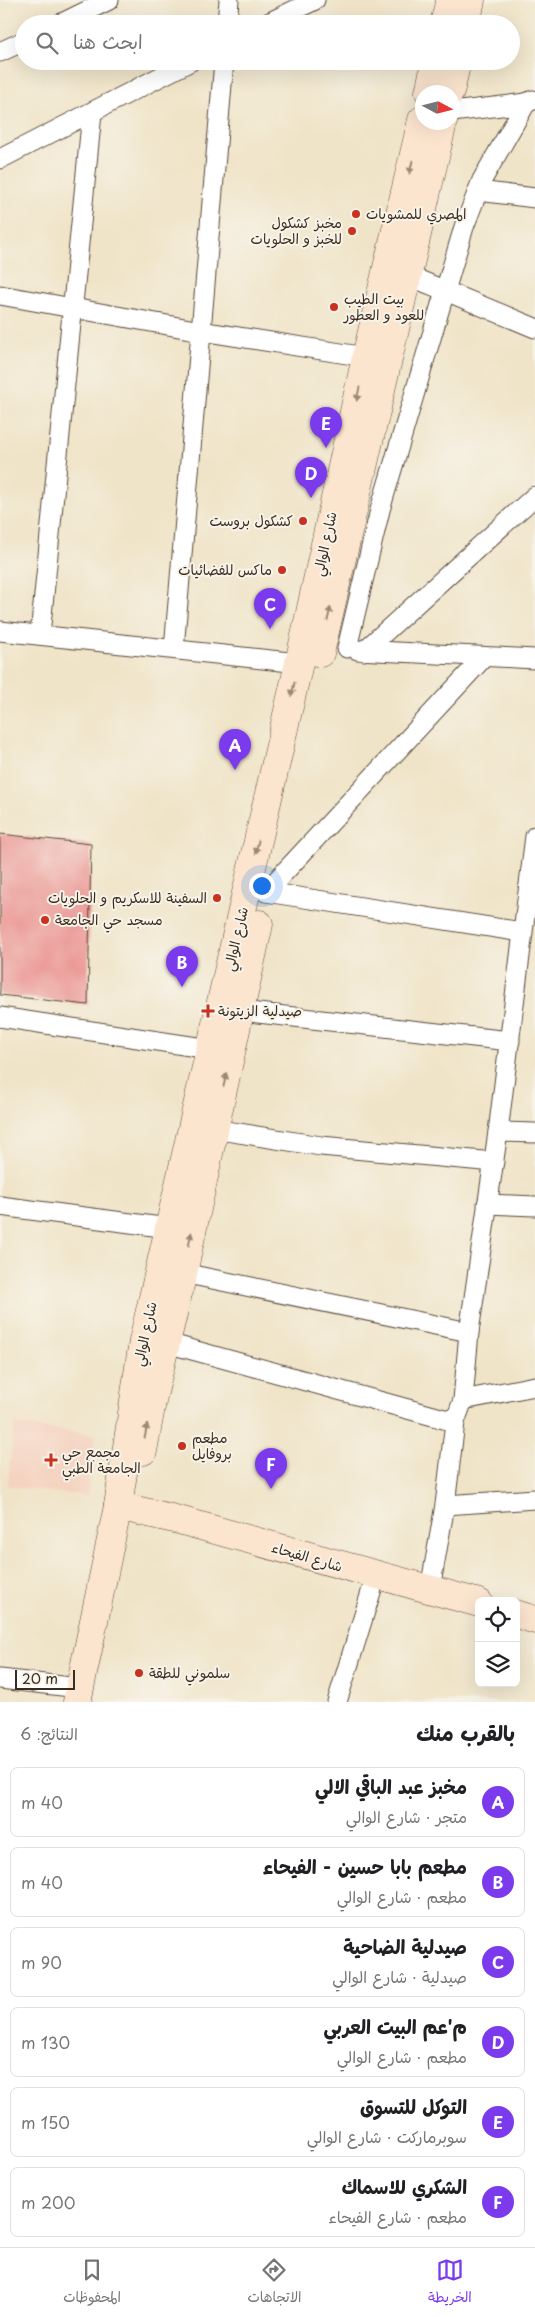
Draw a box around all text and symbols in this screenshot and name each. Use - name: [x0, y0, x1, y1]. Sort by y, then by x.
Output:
- search box: [15, 15, 520, 70]
- text: ابحث هنا: [73, 27, 143, 55]
- icon: search: [33, 29, 61, 57]
- north arrow: [415, 85, 460, 130]
- one-way arrow: [407, 160, 415, 175]
- place label: المصري للمشويات: [366, 203, 466, 225]
- marker: المصري للمشويات: [350, 208, 362, 220]
- place label: مخبز كشكول للخبز و الحلويات: [251, 212, 342, 249]
- marker: مخبز كشكول للخبز و الحلويات: [346, 225, 358, 237]
- place label: بيت الطيب للعود و العطور: [343, 288, 424, 325]
- marker: بيت الطيب للعود و العطور: [328, 301, 340, 313]
- one-way arrow: [354, 386, 362, 401]
- pin: E: [310, 407, 342, 448]
- pin: D: [295, 457, 327, 498]
- place label: كشكول بروست: [210, 510, 293, 531]
- street label: شارع الوالي: [307, 510, 345, 579]
- marker: كشكول بروست: [297, 515, 309, 527]
- place label: ماكس للفضائيات: [178, 559, 272, 580]
- marker: ماكس للفضائيات: [276, 564, 288, 576]
- pin: C: [254, 588, 286, 629]
- one-way arrow: [325, 606, 333, 621]
- one-way arrow: [289, 681, 297, 696]
- pin: A: [219, 729, 251, 770]
- one-way arrow: [253, 840, 261, 855]
- your location: [249, 873, 275, 899]
- place label: السفينة للاسكريم و الحلويات: [48, 887, 207, 909]
- marker: السفينة للاسكريم و الحلويات: [211, 892, 223, 904]
- street label: شارع الوالي: [218, 905, 256, 974]
- place label: مسجد حي الجامعة: [55, 909, 163, 933]
- marker: مسجد حي الجامعة: [39, 914, 51, 926]
- pin: B: [166, 946, 198, 987]
- place label: صيدلية الزيتونة: [218, 1000, 302, 1021]
- marker: صيدلية الزيتونة: [202, 1005, 214, 1017]
- one-way arrow: [221, 1072, 229, 1087]
- one-way arrow: [186, 1231, 194, 1246]
- street label: شارع الوالي: [127, 1300, 165, 1369]
- one-way arrow: [143, 1423, 151, 1439]
- place label: مطعم بروفايل: [192, 1427, 232, 1464]
- marker: مطعم بروفايل: [176, 1440, 188, 1452]
- place label: مجمع حي الجامعة الطبي: [62, 1441, 141, 1481]
- pin: F: [255, 1448, 287, 1489]
- marker: مجمع حي الجامعة الطبي: [44, 1453, 58, 1467]
- street label: شارع الفيحاء: [269, 1536, 345, 1577]
- map controls: [475, 1597, 520, 1687]
- button: locate: [475, 1597, 520, 1642]
- button: layers: [475, 1642, 520, 1687]
- place label: سلموني للطقة: [149, 1662, 230, 1686]
- scale bar: [15, 1667, 75, 1690]
- marker: سلموني للطقة: [133, 1667, 145, 1679]
- text: 20 m: [22, 1668, 58, 1689]
- text: بالقرب منك: [416, 1716, 515, 1748]
- text: النتائج: 6: [20, 1721, 78, 1745]
- text: مخبز عبد الباقي الالي: [315, 1772, 467, 1800]
- text: 40 m: [21, 1790, 63, 1814]
- text: A: [492, 1790, 504, 1814]
- text: متجر · شارع الوالي: [346, 1804, 467, 1828]
- text: مطعم بابا حسين - الفيحاء: [263, 1852, 467, 1880]
- text: 40 m: [21, 1870, 63, 1894]
- text: B: [493, 1870, 504, 1894]
- text: مطعم · شارع الوالي: [337, 1884, 467, 1908]
- text: صيدلية الضاحية: [343, 1932, 467, 1960]
- text: 90 m: [21, 1950, 62, 1974]
- text: C: [492, 1950, 504, 1974]
- text: صيدلية · شارع الوالي: [332, 1964, 467, 1988]
- text: م'عم البيت العربي: [323, 2012, 467, 2040]
- text: 130 m: [21, 2030, 70, 2054]
- text: D: [492, 2030, 504, 2054]
- text: مطعم · شارع الوالي: [337, 2044, 467, 2068]
- text: التوكل للتسوق: [360, 2092, 467, 2120]
- text: 150 m: [21, 2110, 70, 2134]
- text: E: [493, 2110, 503, 2134]
- text: سوبرماركت · شارع الوالي: [307, 2124, 467, 2148]
- text: الشكري للاسماك: [342, 2172, 467, 2200]
- text: 200 m: [21, 2190, 75, 2214]
- text: F: [493, 2190, 503, 2214]
- text: مطعم · شارع الفيحاء: [328, 2204, 467, 2228]
- tab: المحفوظات: [63, 2256, 121, 2310]
- tab: الاتجاهات: [247, 2256, 302, 2310]
- tab: الخريطة: [428, 2256, 472, 2310]

